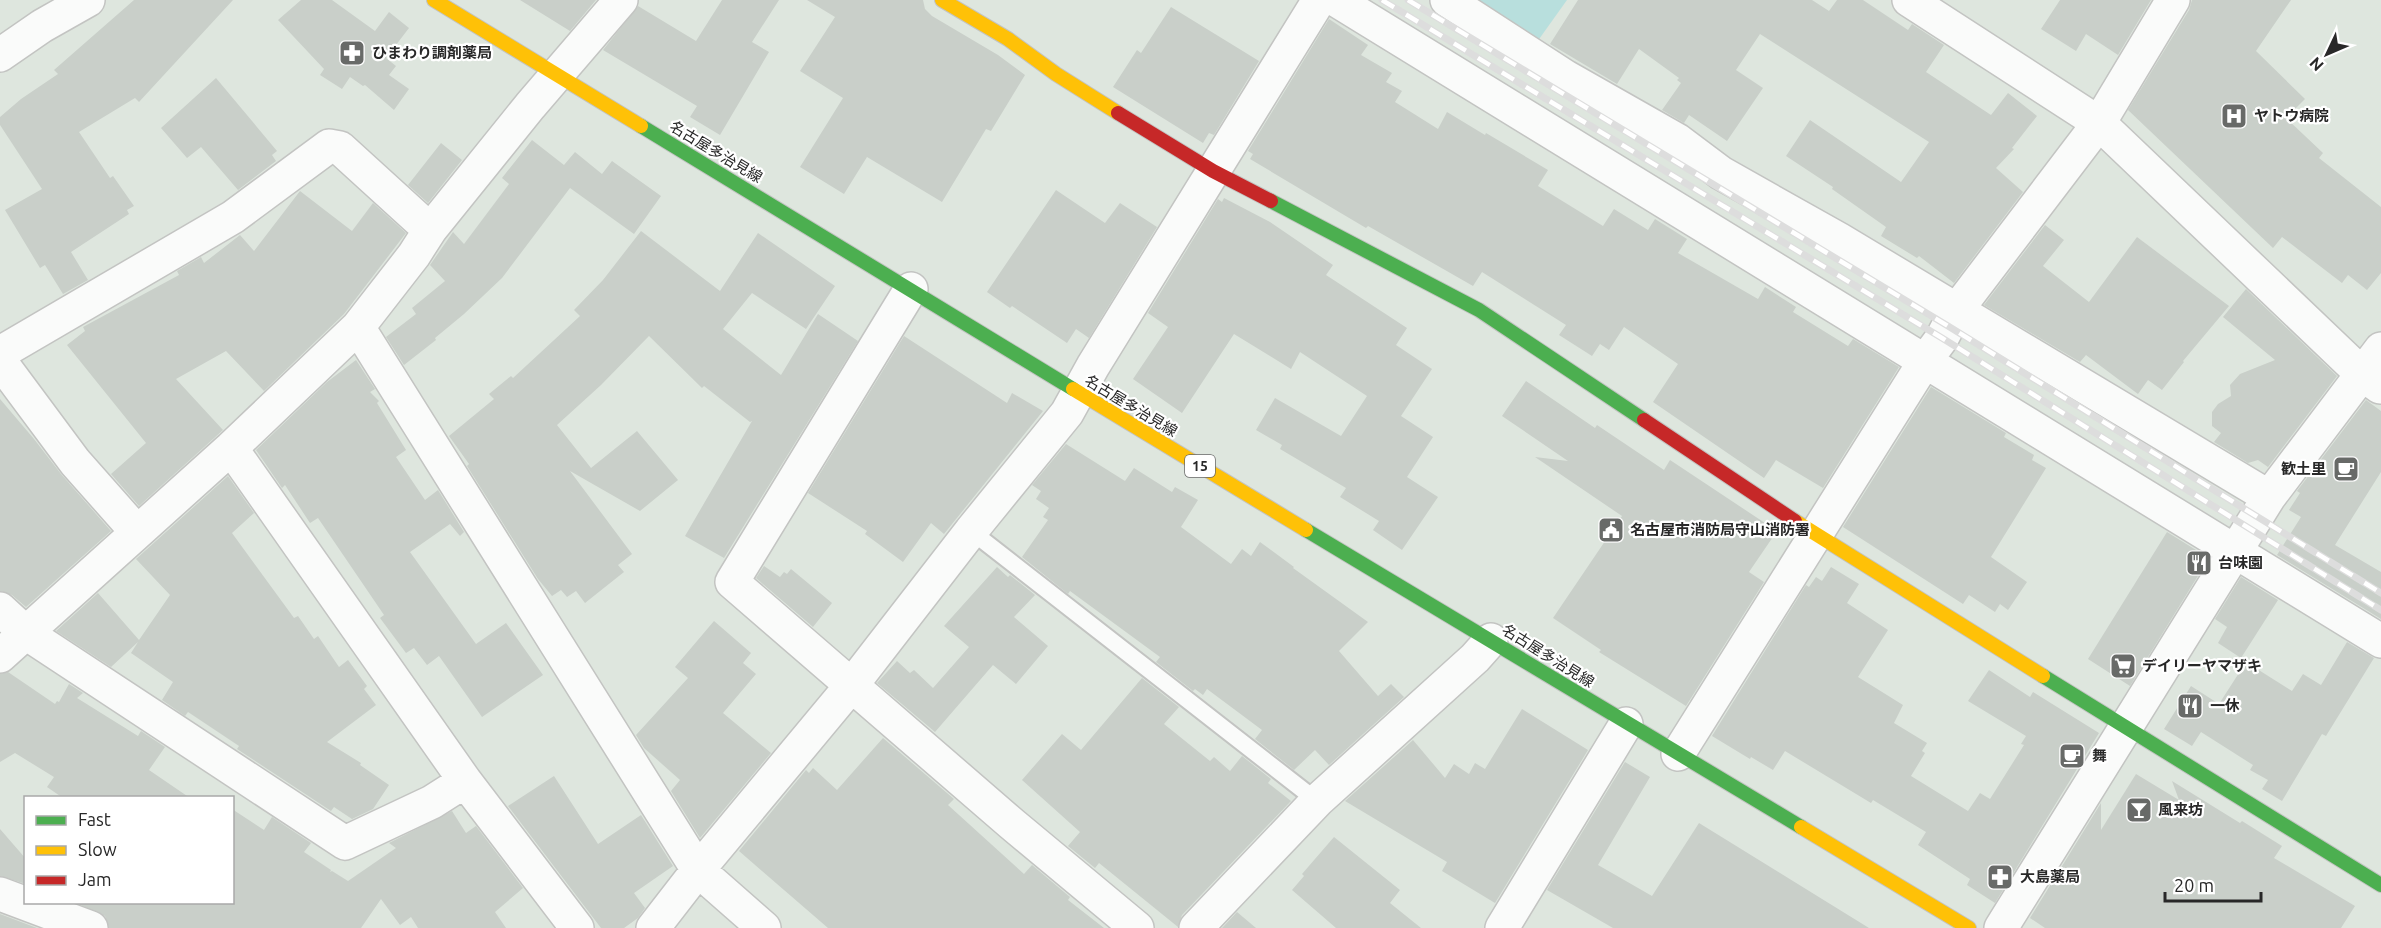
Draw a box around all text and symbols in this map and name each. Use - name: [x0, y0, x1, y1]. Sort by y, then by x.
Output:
- north arrow: [2297, 24, 2357, 84]
- pharmacy icon: ひまわり調剤薬局: [337, 38, 367, 68]
- place label: ひまわり調剤薬局: [372, 44, 492, 61]
- text: N: [2306, 54, 2327, 75]
- hospital icon: ヤトウ病院: [2219, 101, 2249, 131]
- place label: ヤトウ病院: [2254, 107, 2329, 124]
- street label: 名古屋多治見線: [667, 117, 766, 186]
- street label: 名古屋多治見線: [1082, 371, 1181, 440]
- cafe icon: 歓土里: [2331, 454, 2361, 484]
- road number: 15: [1185, 455, 1215, 477]
- place label: 歓土里: [2281, 460, 2326, 477]
- public building icon: 名古屋市消防局守山消防署: [1596, 515, 1626, 545]
- place label: 名古屋市消防局守山消防署: [1630, 521, 1810, 538]
- restaurant icon: 台味園: [2184, 548, 2214, 578]
- place label: 台味園: [2218, 554, 2263, 571]
- street label: 名古屋多治見線: [1499, 621, 1597, 691]
- supermarket icon: デイリーヤマザキ: [2108, 651, 2138, 681]
- place label: デイリーヤマザキ: [2142, 657, 2262, 674]
- restaurant icon: 一休: [2175, 691, 2205, 721]
- place label: 一休: [2210, 697, 2240, 714]
- cafe icon: 舞: [2057, 741, 2087, 771]
- place label: 舞: [2092, 747, 2107, 764]
- bar icon: 風来坊: [2124, 795, 2154, 825]
- legend: [24, 796, 234, 904]
- place label: 風来坊: [2158, 801, 2203, 818]
- text: Fast: [78, 809, 111, 829]
- text: Slow: [78, 839, 117, 859]
- pharmacy icon: 大島薬局: [1985, 862, 2015, 892]
- scale bar: [2165, 865, 2261, 903]
- place label: 大島薬局: [2020, 868, 2080, 885]
- text: Jam: [78, 869, 112, 889]
- text: 20 m: [2174, 875, 2214, 895]

